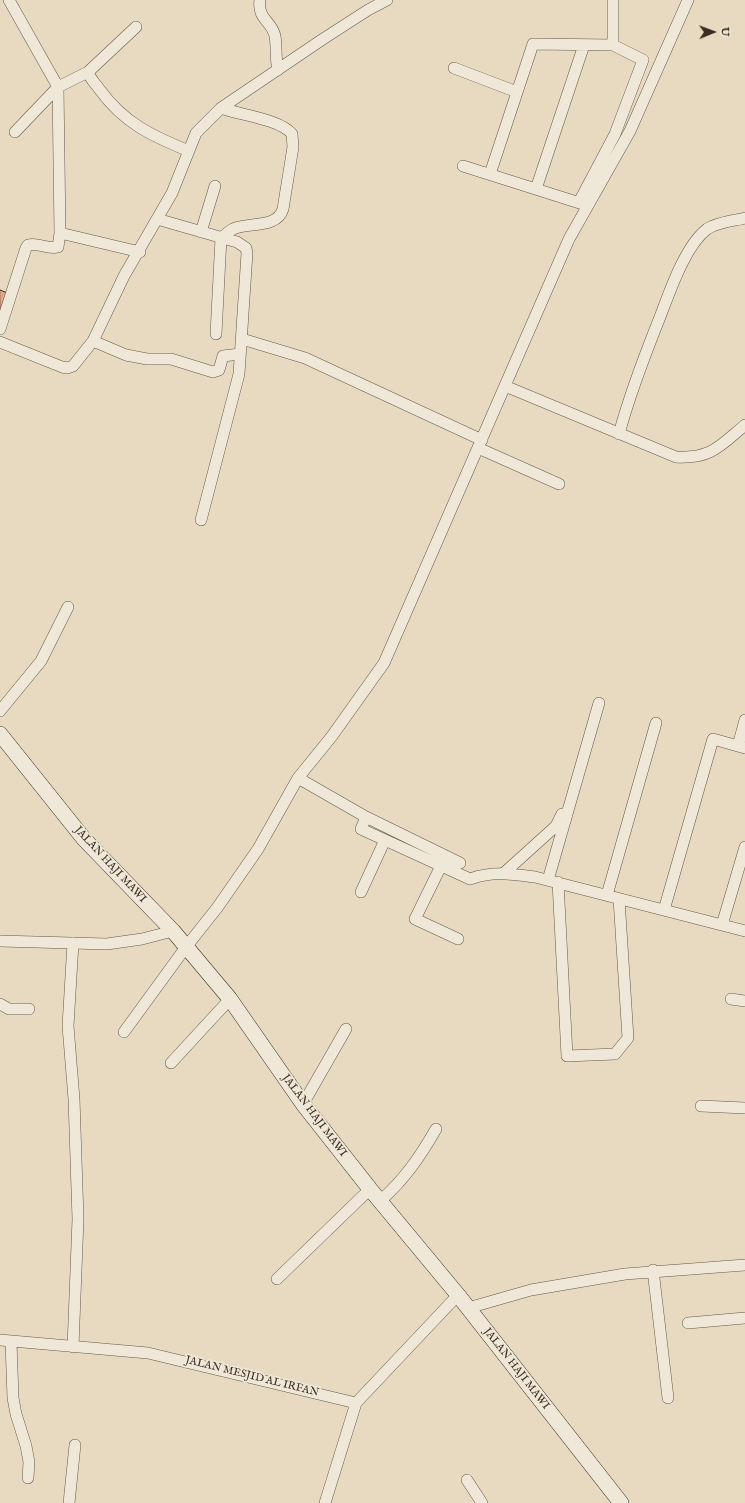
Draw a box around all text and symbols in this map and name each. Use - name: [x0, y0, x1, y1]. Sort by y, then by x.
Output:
- north arrow: [693, 12, 733, 52]
- text: U: [718, 27, 732, 37]
- street label: JALAN HAJI MAWI: [71, 824, 149, 906]
- street label: JALAN HAJI MAWI: [279, 1072, 349, 1160]
- street label: JALAN HAJI MAWI: [480, 1326, 552, 1412]
- street label: JALAN MESJID AL IRFAN: [184, 1354, 320, 1400]

